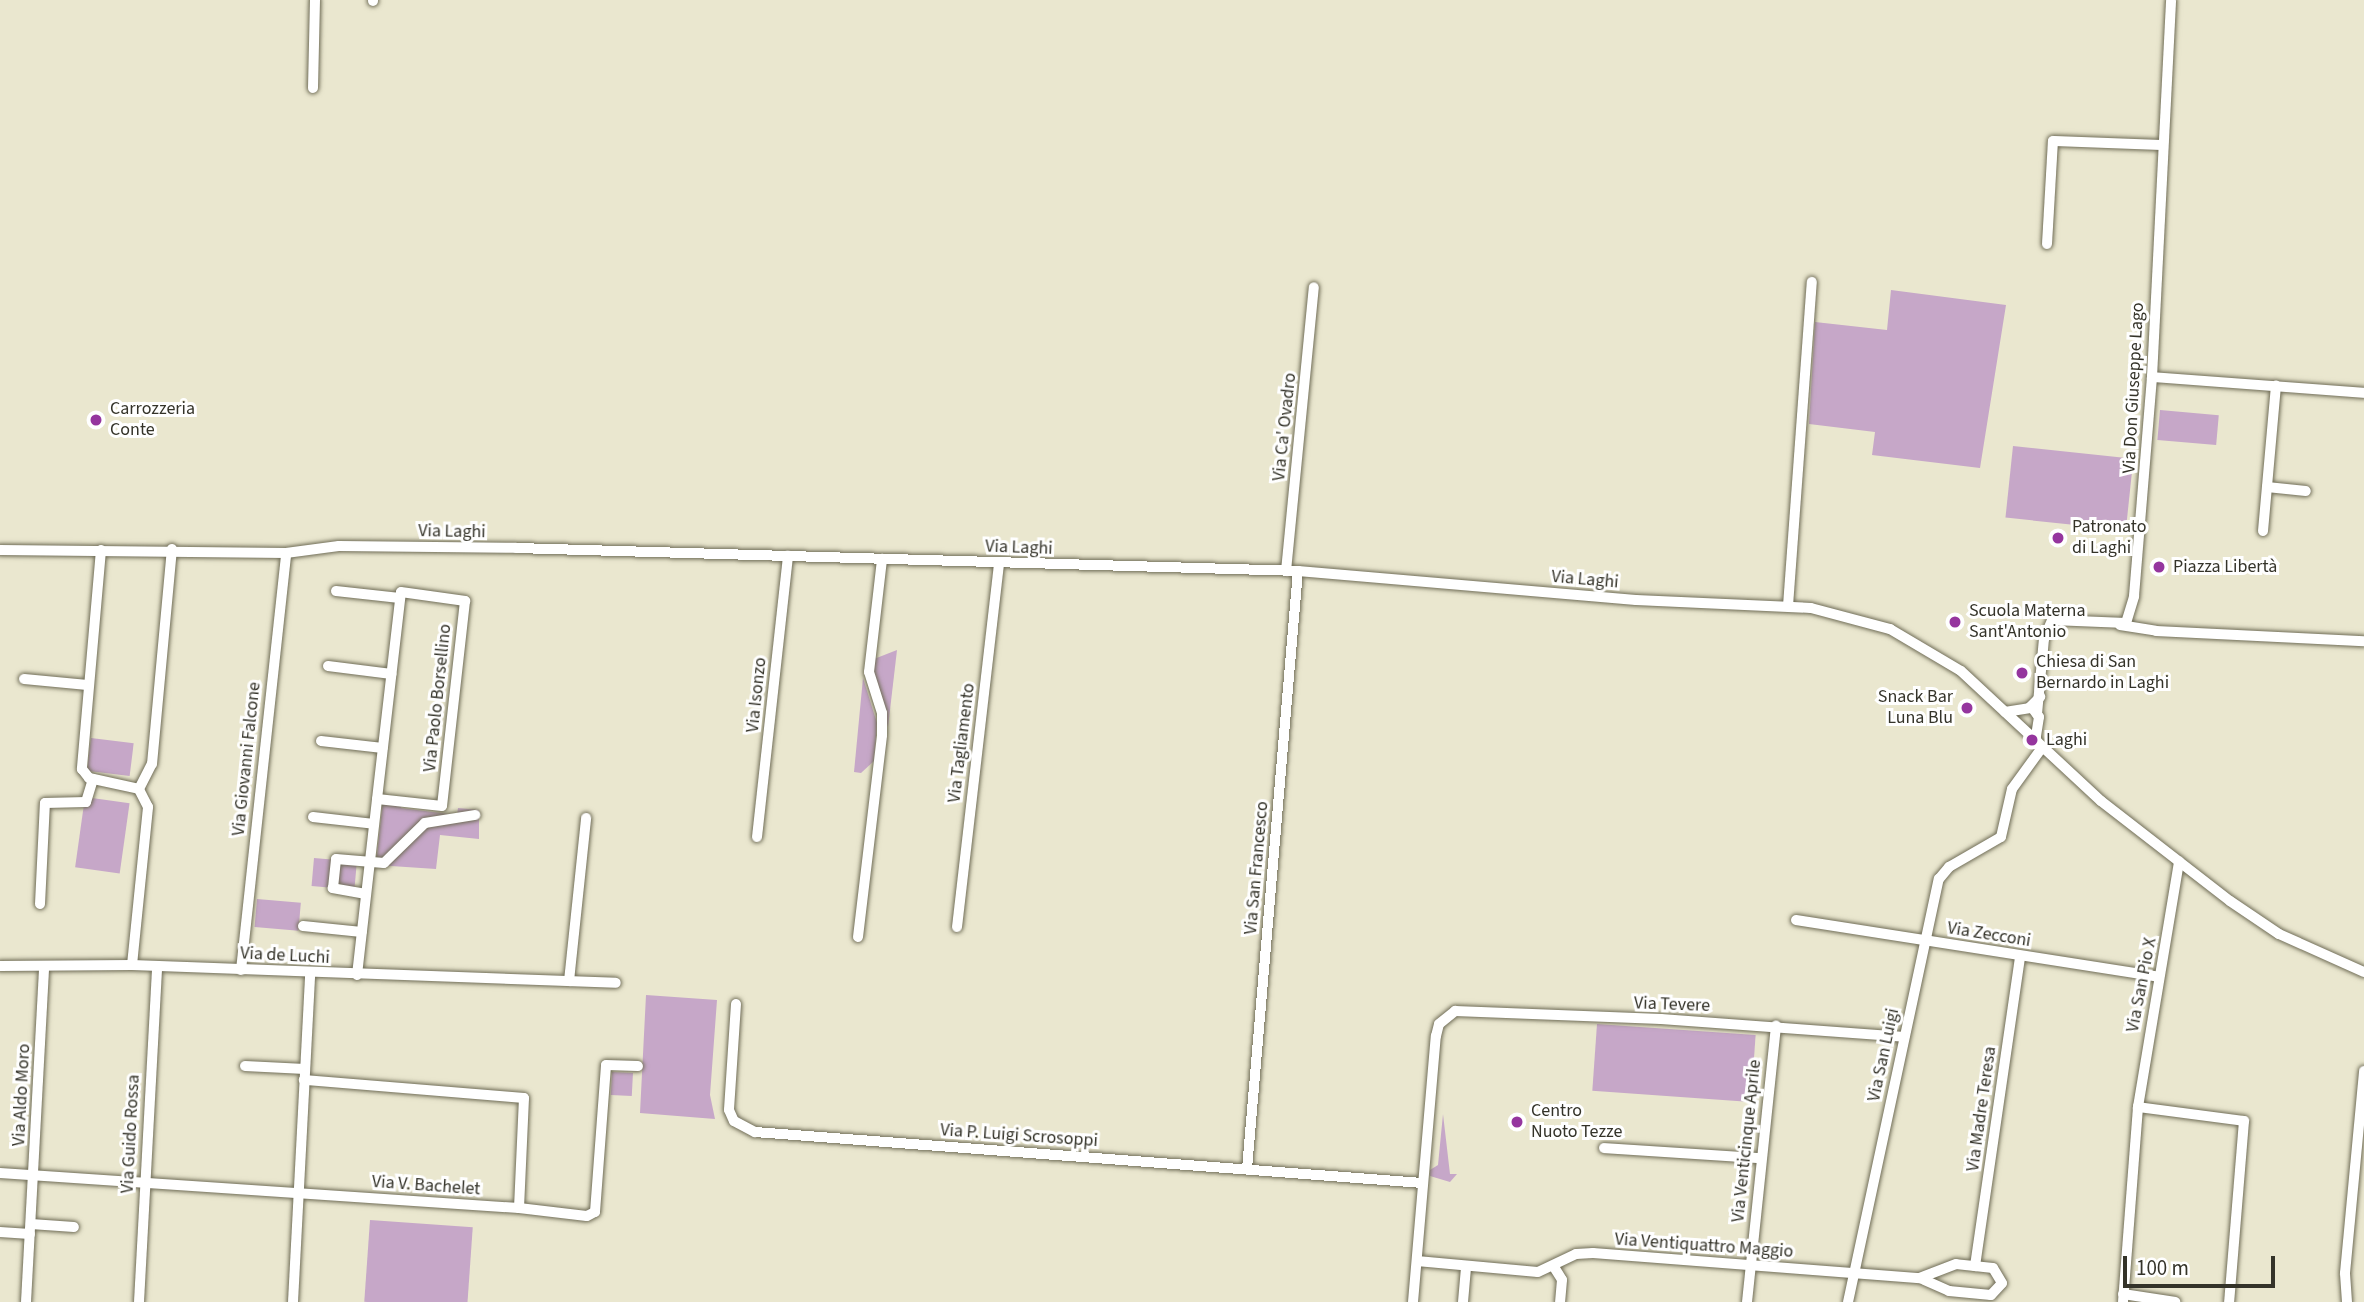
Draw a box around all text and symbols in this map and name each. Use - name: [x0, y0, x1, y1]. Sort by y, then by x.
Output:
- street label: Via Don Giuseppe Lago: [2119, 302, 2149, 474]
- street label: Via Ca' Ovadro: [1269, 372, 1301, 482]
- place label: Carrozzeria Conte: [110, 399, 195, 442]
- marker: Carrozzeria Conte: [88, 412, 104, 428]
- place label: Patronato di Laghi: [2072, 517, 2146, 560]
- street label: Via Laghi: [418, 521, 486, 543]
- marker: Patronato di Laghi: [2050, 530, 2066, 546]
- street label: Via Laghi: [985, 536, 1053, 560]
- place label: Piazza Libertà: [2173, 556, 2277, 578]
- marker: Piazza Libertà: [2151, 559, 2167, 575]
- street label: Via Laghi: [1550, 566, 1620, 594]
- place label: Scuola Materna Sant'Antonio: [1969, 601, 2085, 644]
- marker: Scuola Materna Sant'Antonio: [1947, 614, 1963, 630]
- street label: Via Paolo Borsellino: [419, 623, 457, 773]
- place label: Chiesa di San Bernardo in Laghi: [2036, 652, 2169, 694]
- street label: Via Isonzo: [742, 656, 772, 734]
- marker: Chiesa di San Bernardo in Laghi: [2014, 665, 2030, 681]
- street label: Via Giovanni Falcone: [228, 681, 266, 837]
- street label: Via Tagliamento: [944, 682, 980, 804]
- place label: Snack Bar Luna Blu: [1878, 687, 1953, 730]
- marker: Snack Bar Luna Blu: [1959, 700, 1975, 716]
- place label: Laghi: [2046, 729, 2087, 751]
- marker: Laghi: [2024, 732, 2040, 748]
- street label: Via San Francesco: [1240, 800, 1274, 936]
- street label: Via Zecconi: [1946, 918, 2032, 952]
- street label: Via San Pio X: [2122, 936, 2162, 1034]
- street label: Via de Luchi: [240, 943, 330, 969]
- street label: Via Tevere: [1634, 993, 1710, 1017]
- street label: Via San Luigi: [1864, 1006, 1904, 1104]
- street label: Via Aldo Moro: [9, 1043, 35, 1147]
- street label: Via Madre Teresa: [1963, 1045, 2001, 1173]
- street label: Via Venticinque Aprile: [1728, 1059, 1766, 1223]
- street label: Via Guido Rossa: [117, 1074, 145, 1194]
- place label: Centro Nuoto Tezze: [1531, 1101, 1623, 1144]
- marker: Centro Nuoto Tezze: [1509, 1114, 1525, 1130]
- street label: Via P. Luigi Scrosoppi: [940, 1120, 1098, 1152]
- street label: Via V. Bachelet: [371, 1171, 481, 1201]
- street label: Via Ventiquattro Maggio: [1614, 1229, 1794, 1263]
- scale bar: [2126, 1242, 2278, 1286]
- text: 100 m: [2136, 1253, 2189, 1283]

